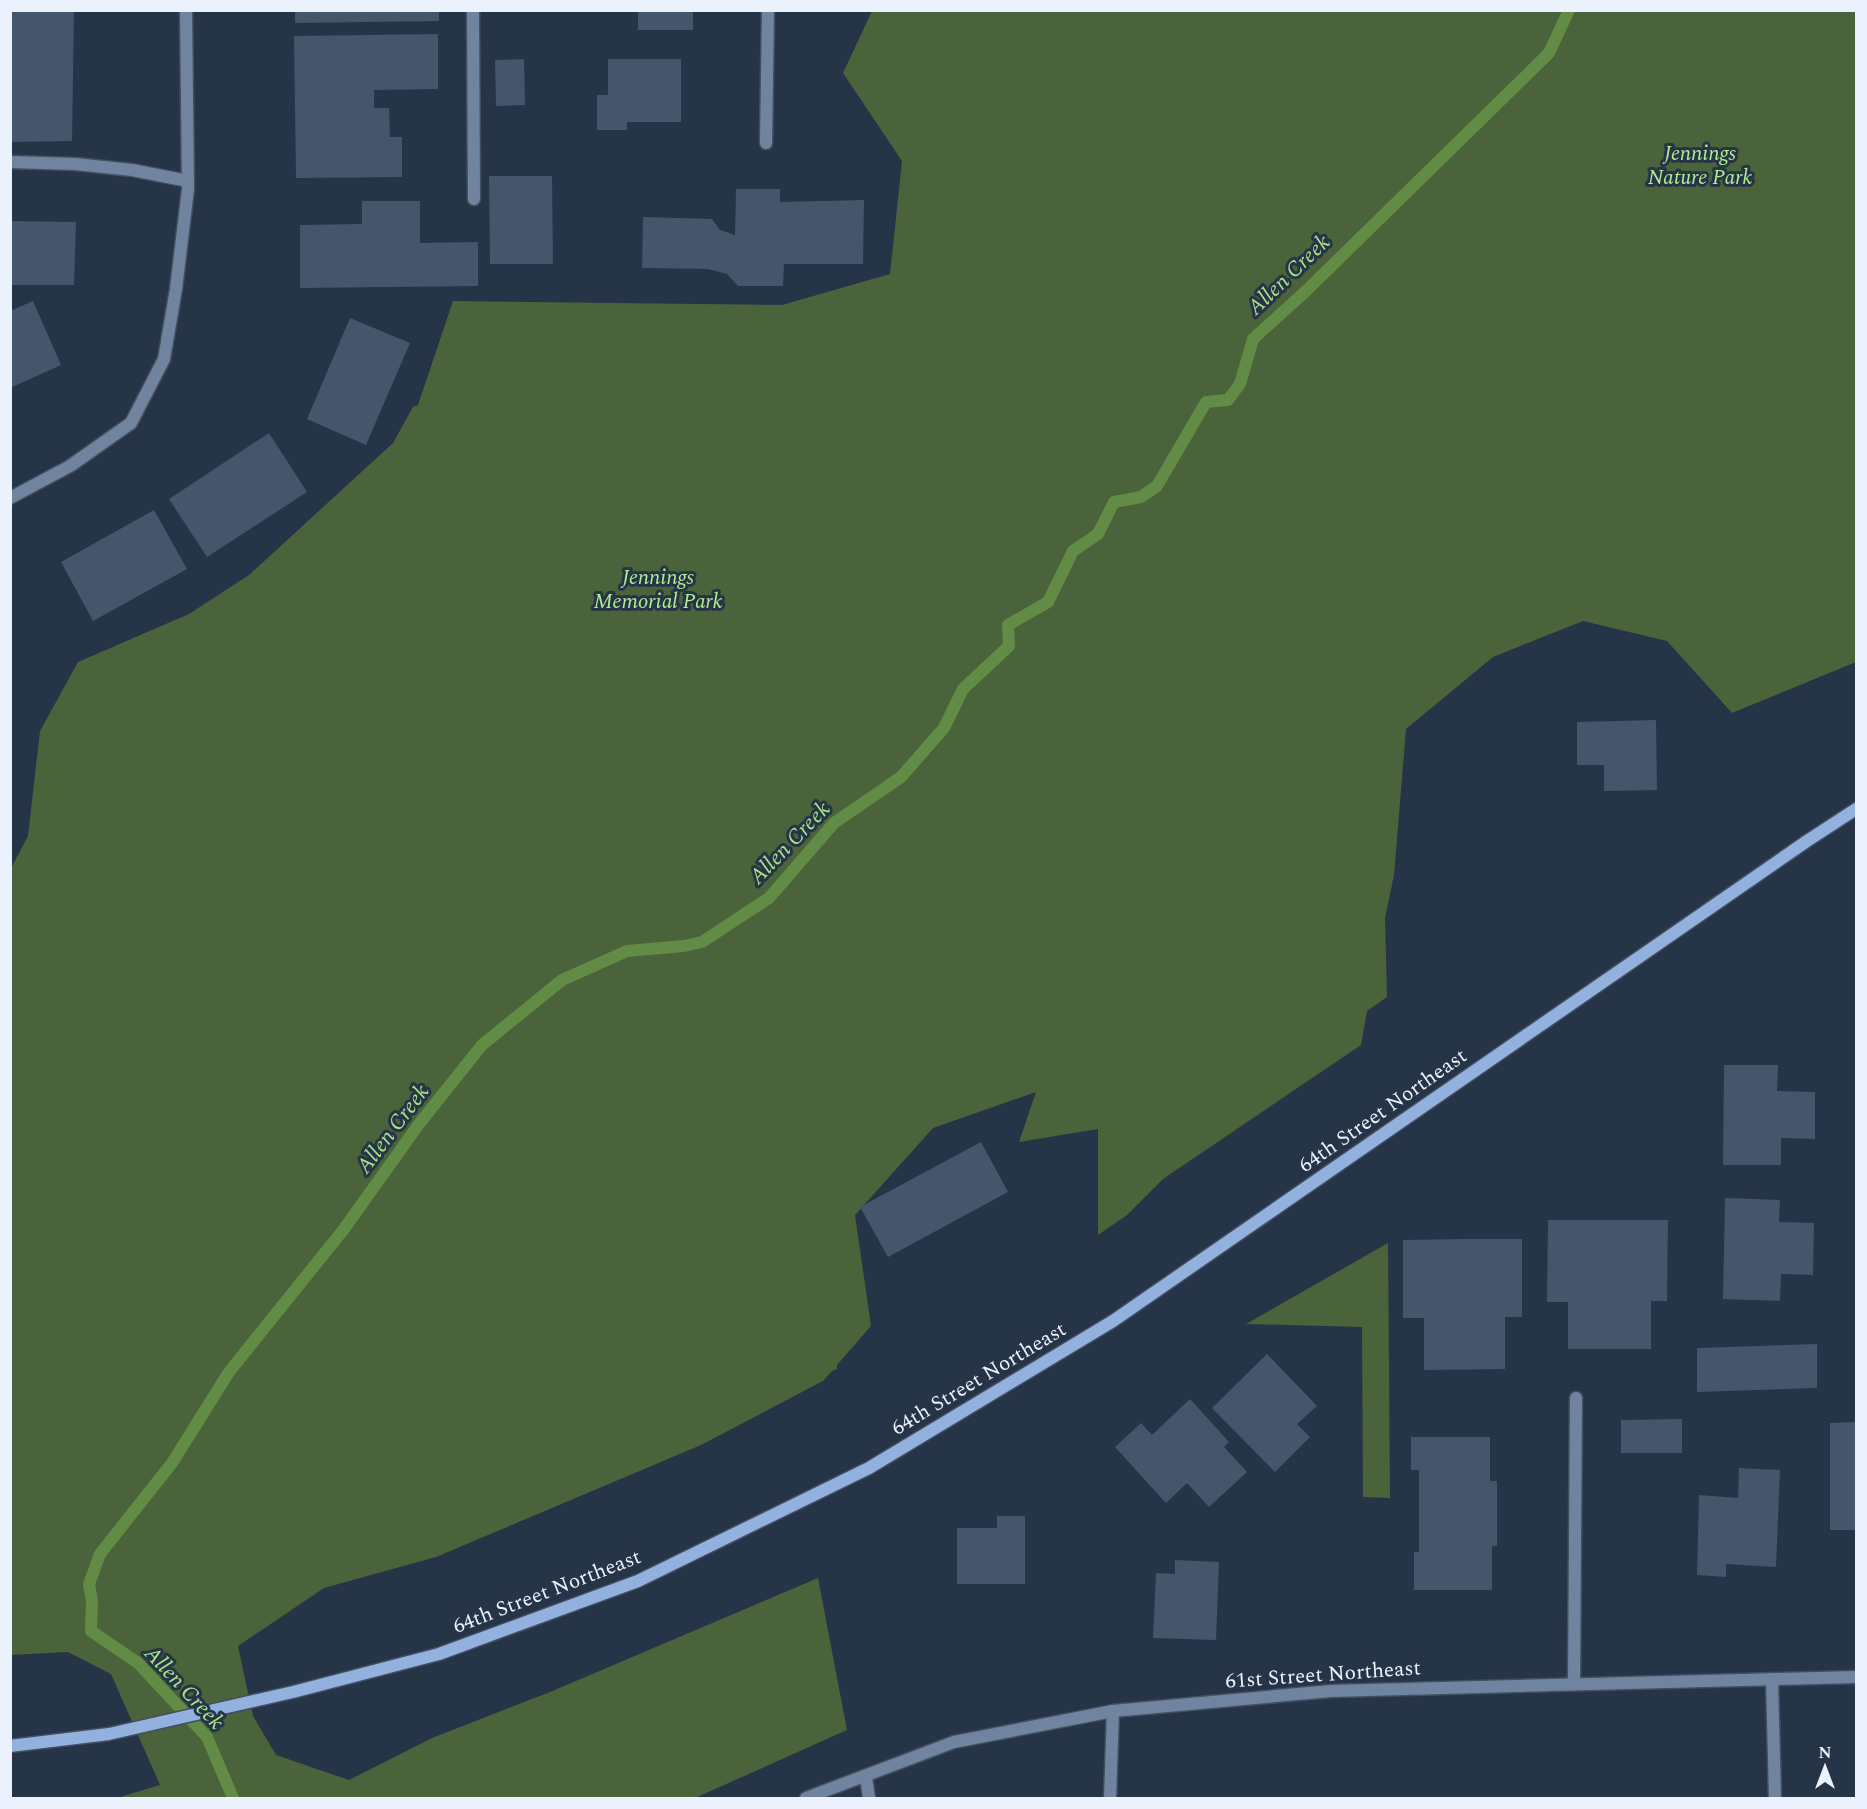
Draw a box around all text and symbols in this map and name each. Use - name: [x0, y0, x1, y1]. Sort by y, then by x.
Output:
- park label: Jennings Nature Park: [1648, 138, 1752, 194]
- water label: Allen Creek: [1239, 227, 1338, 324]
- park label: Jennings Memorial Park: [593, 562, 723, 618]
- water label: Allen Creek: [741, 794, 838, 893]
- street label: 64th Street Northeast: [1292, 1041, 1474, 1181]
- water label: Allen Creek: [348, 1077, 438, 1182]
- street label: 64th Street Northeast: [885, 1314, 1073, 1444]
- street label: 64th Street Northeast: [448, 1541, 646, 1643]
- water label: Allen Creek: [136, 1638, 232, 1738]
- street label: 61st Street Northeast: [1224, 1652, 1422, 1698]
- north arrow: [1795, 1737, 1855, 1797]
- text: N: [1818, 1741, 1832, 1765]

